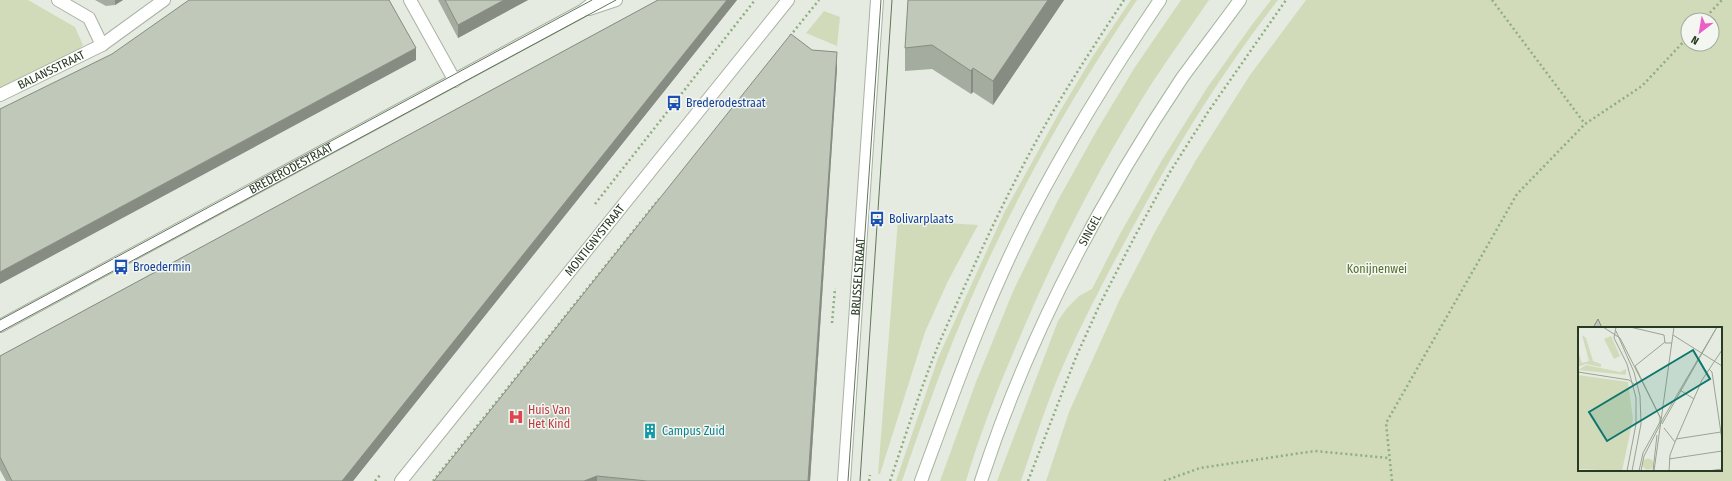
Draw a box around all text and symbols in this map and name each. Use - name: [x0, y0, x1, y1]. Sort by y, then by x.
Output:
- north arrow: [1680, 12, 1720, 52]
- text: N: [1689, 33, 1701, 47]
- street label: BALANSSTRAAT: [15, 47, 87, 92]
- bus stop icon: Brederodestraat: [665, 94, 683, 112]
- place label: Brederodestraat: [686, 96, 766, 110]
- street label: BREDERODESTRAAT: [247, 140, 336, 197]
- street label: MONTIGNYSTRAAT: [562, 202, 628, 279]
- bus stop icon: Bolivarplaats: [868, 210, 886, 228]
- street label: SINGEL: [1076, 211, 1105, 248]
- place label: Bolivarplaats: [889, 212, 954, 226]
- street label: BRUSSELSTRAAT: [848, 237, 868, 316]
- bus stop icon: Broedermin: [112, 258, 130, 276]
- place label: Broedermin: [133, 260, 191, 274]
- park label: Konijnenwei: [1347, 262, 1407, 276]
- inset map: [1578, 327, 1722, 471]
- place label: Huis Van Het Kind: [528, 403, 570, 431]
- hospital icon: Huis Van Het Kind: [507, 408, 525, 426]
- building icon: Campus Zuid: [641, 422, 659, 440]
- place label: Campus Zuid: [662, 424, 725, 438]

